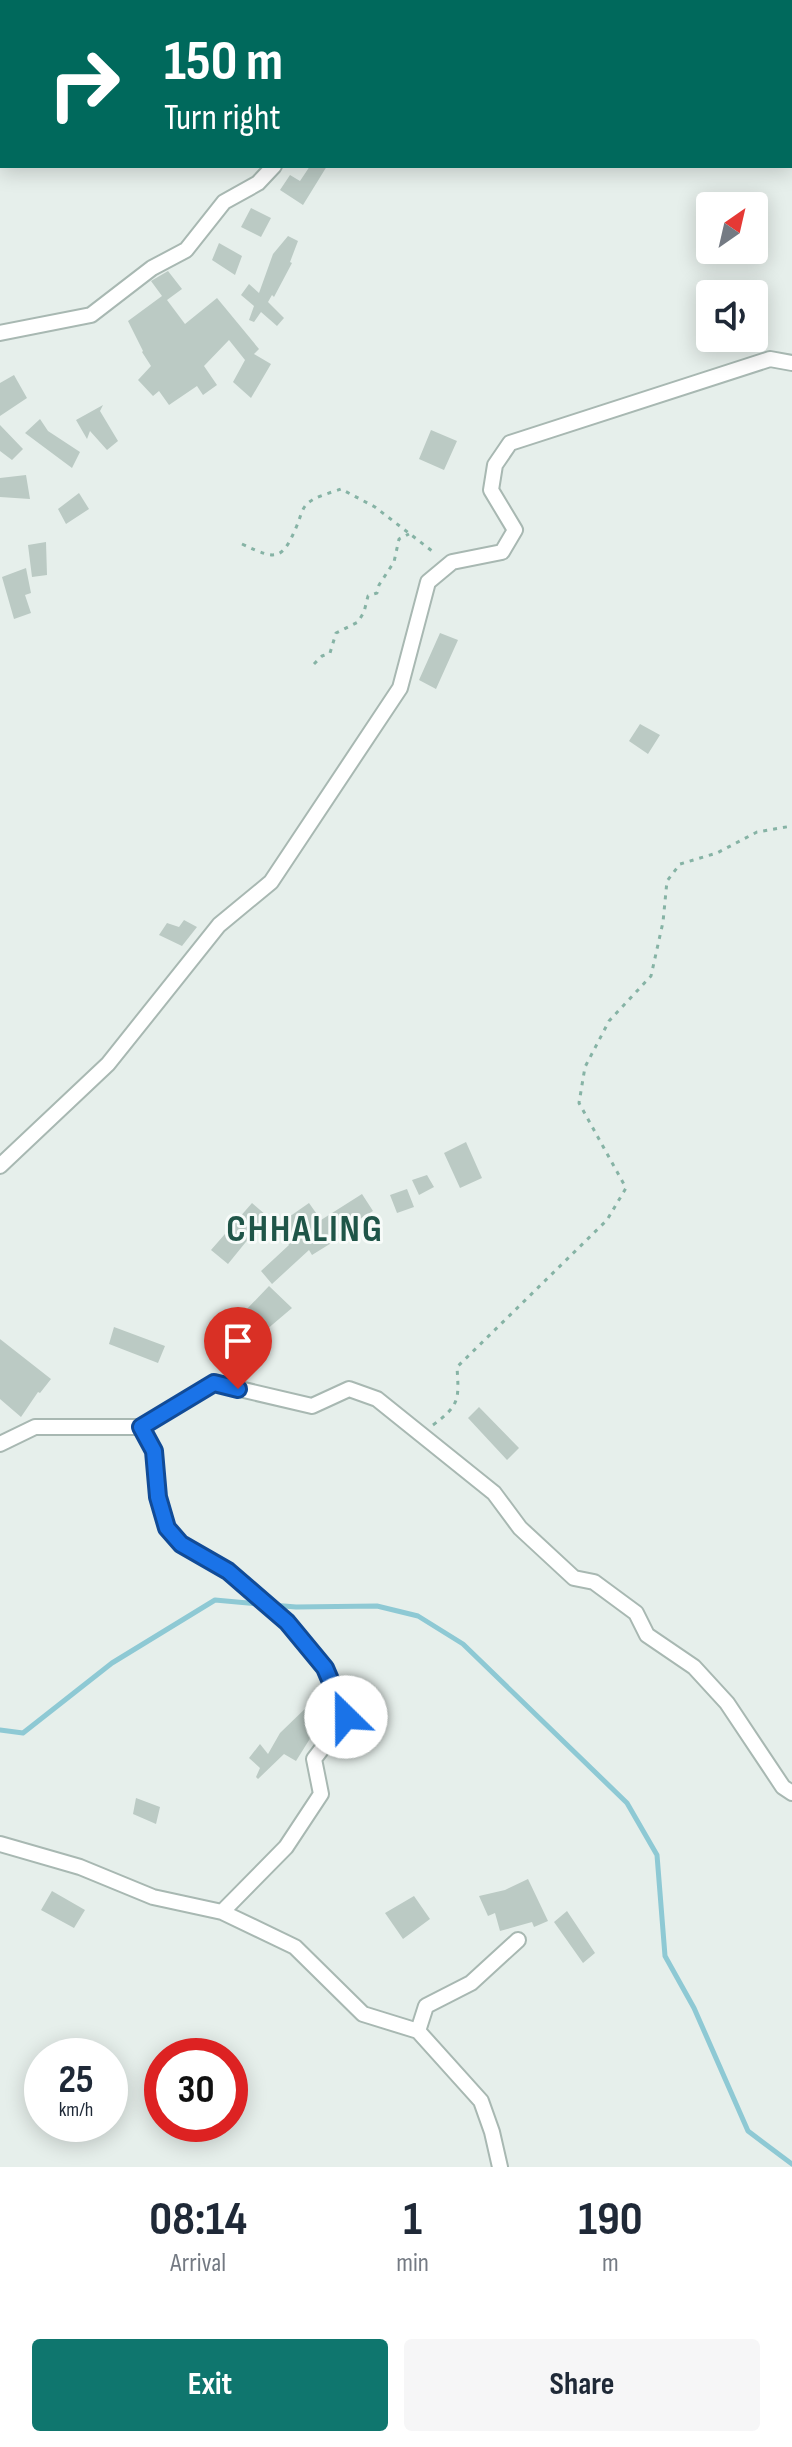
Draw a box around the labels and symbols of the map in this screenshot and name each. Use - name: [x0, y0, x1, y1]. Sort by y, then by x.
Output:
- north arrow: [696, 192, 768, 264]
- district label: CHHALING: [226, 1207, 384, 1252]
- pin: [204, 1307, 272, 1389]
- position arrow: [304, 1675, 388, 1759]
- speed limit sign: 30: [144, 2038, 248, 2142]

